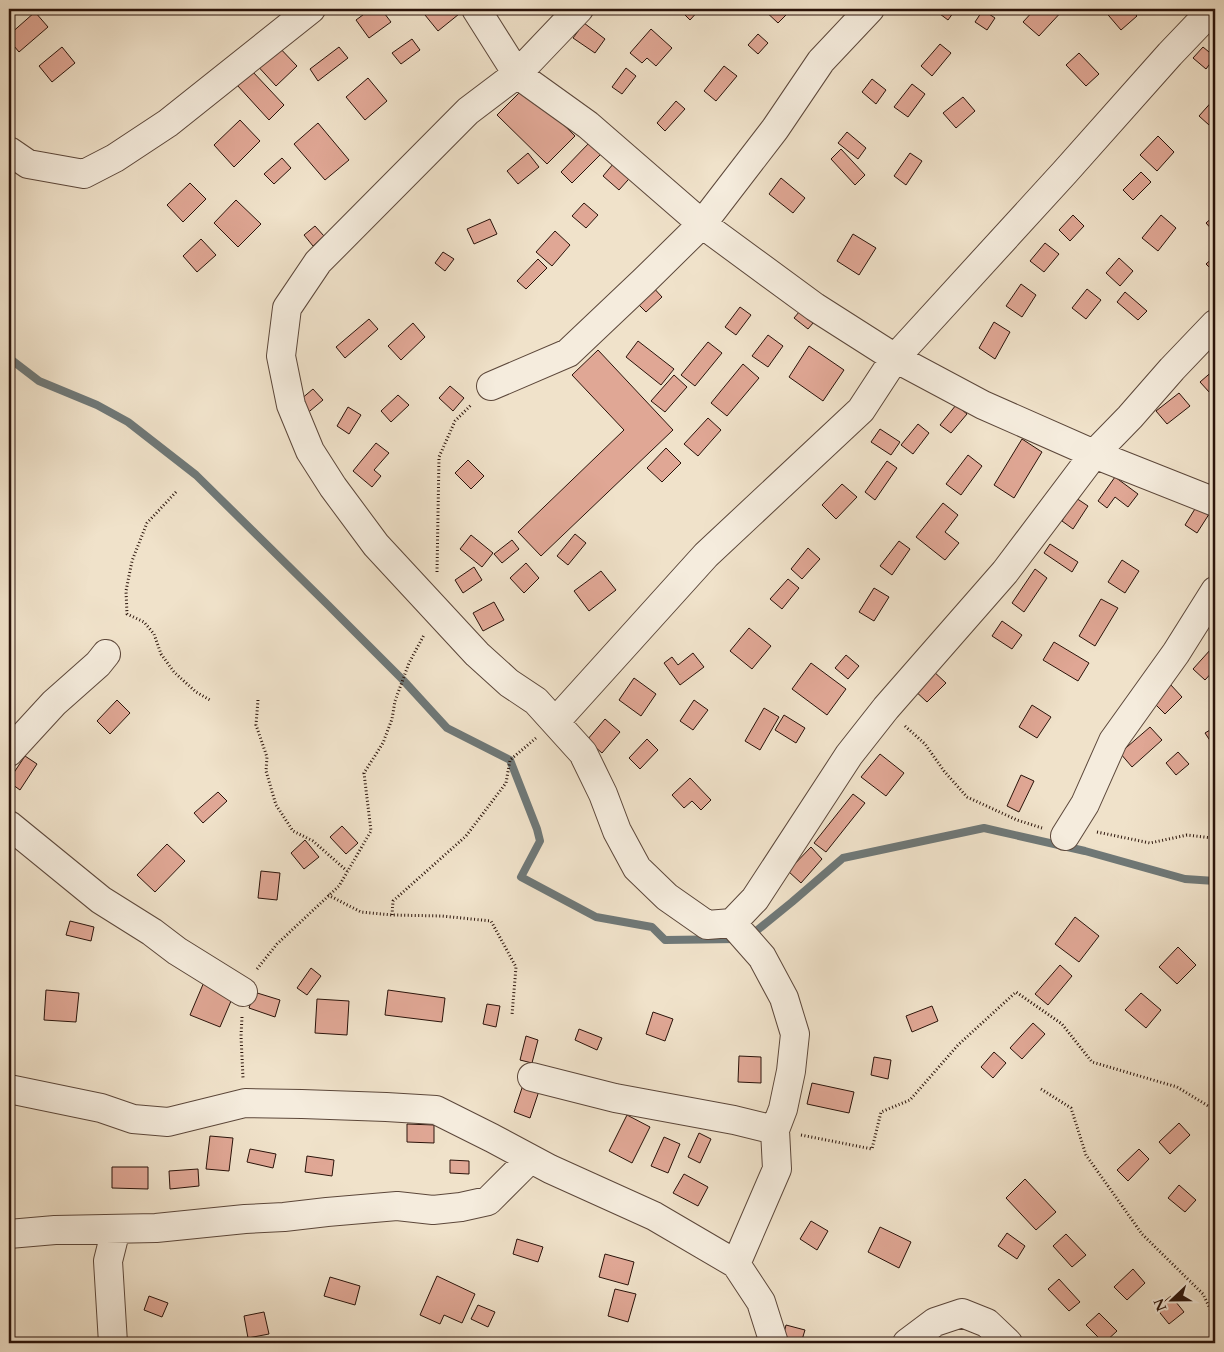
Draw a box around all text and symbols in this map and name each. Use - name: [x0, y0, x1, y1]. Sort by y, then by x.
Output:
- north arrow: [1146, 1274, 1196, 1324]
- text: N: [1149, 1295, 1171, 1314]

